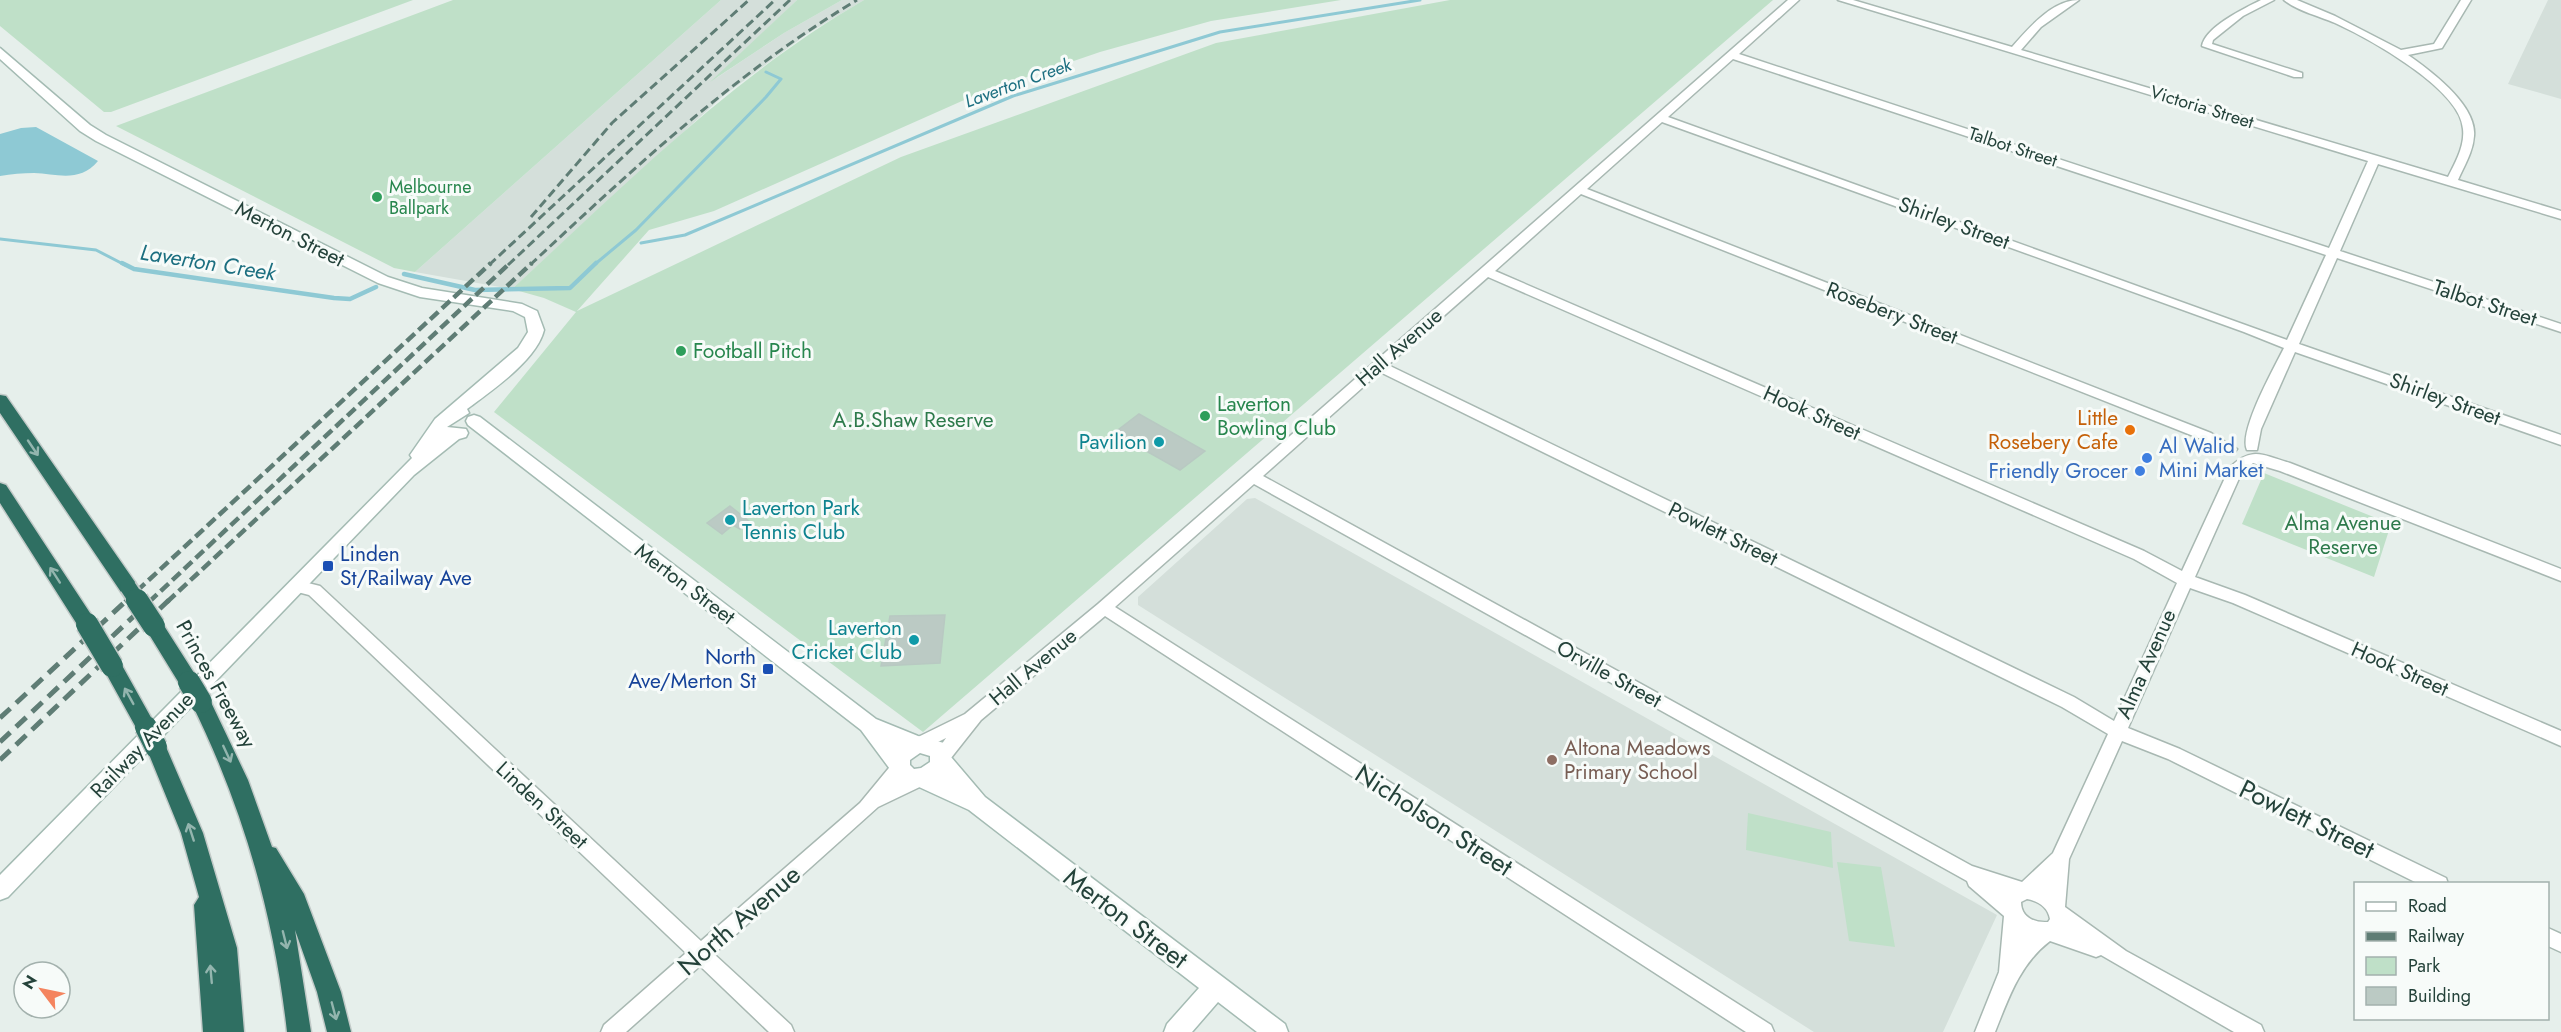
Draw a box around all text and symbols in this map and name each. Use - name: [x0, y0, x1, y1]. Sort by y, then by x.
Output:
- water label: Laverton Creek: [961, 51, 1076, 114]
- street label: Victoria Street: [2147, 79, 2258, 135]
- street label: Talbot Street: [1965, 120, 2061, 174]
- place label: Melbourne Ballpark: [389, 174, 471, 221]
- street label: Shirley Street: [1894, 189, 2014, 257]
- marker: Melbourne Ballpark: [370, 190, 384, 204]
- street label: Merton Street: [230, 194, 350, 274]
- water label: Laverton Creek: [138, 236, 280, 289]
- street label: Talbot Street: [2429, 272, 2541, 334]
- street label: Rosebery Street: [1822, 274, 1962, 352]
- street label: Hall Avenue: [1349, 301, 1449, 393]
- place label: Football Pitch: [693, 336, 812, 366]
- marker: Football Pitch: [674, 344, 688, 358]
- street label: Shirley Street: [2385, 365, 2505, 433]
- street label: Hook Street: [1759, 378, 1865, 448]
- place label: Laverton Bowling Club: [1217, 389, 1336, 443]
- place label: Little Rosebery Cafe: [1988, 403, 2118, 457]
- park label: A.B.Shaw Reserve: [832, 405, 994, 435]
- marker: Laverton Bowling Club: [1198, 409, 1212, 423]
- marker: Little Rosebery Cafe: [2123, 423, 2137, 437]
- place label: Pavilion: [1079, 427, 1147, 457]
- place label: Al Walid Mini Market: [2159, 431, 2263, 485]
- marker: Pavilion: [1152, 435, 1166, 449]
- one-way arrow: [27, 440, 39, 456]
- marker: Al Walid Mini Market: [2140, 451, 2154, 465]
- place label: Friendly Grocer: [1988, 456, 2129, 486]
- marker: Friendly Grocer: [2133, 464, 2147, 478]
- place label: Laverton Park Tennis Club: [742, 493, 860, 547]
- street label: Powlett Street: [1663, 495, 1783, 573]
- park label: Alma Avenue Reserve: [2285, 508, 2402, 562]
- marker: Laverton Park Tennis Club: [723, 513, 737, 527]
- street label: Merton Street: [628, 536, 742, 632]
- place label: Linden St/Railway Ave: [340, 539, 472, 593]
- marker: Linden St/Railway Ave: [321, 559, 335, 573]
- one-way arrow: [49, 567, 61, 584]
- street label: Alma Avenue: [2109, 604, 2184, 723]
- place label: Laverton Cricket Club: [792, 613, 902, 667]
- street label: Princes Freeway: [168, 615, 264, 754]
- street label: Hall Avenue: [983, 621, 1084, 713]
- marker: Laverton Cricket Club: [907, 633, 921, 647]
- street label: Orville Street: [1551, 633, 1667, 715]
- street label: Hook Street: [2347, 634, 2453, 704]
- place label: North Ave/Merton St: [628, 642, 756, 696]
- marker: North Ave/Merton St: [761, 662, 775, 676]
- street label: Railway Avenue: [83, 685, 201, 805]
- one-way arrow: [123, 688, 134, 706]
- place label: Altona Meadows Primary School: [1564, 733, 1710, 787]
- one-way arrow: [222, 745, 233, 763]
- marker: Altona Meadows Primary School: [1545, 753, 1559, 767]
- street label: Linden Street: [489, 754, 595, 856]
- street label: Nicholson Street: [1348, 755, 1521, 886]
- street label: Powlett Street: [2233, 770, 2382, 869]
- one-way arrow: [185, 823, 196, 842]
- street label: North Avenue: [669, 856, 809, 984]
- street label: Merton Street: [1056, 859, 1197, 978]
- legend: [2354, 882, 2549, 1020]
- text: Road: [2408, 893, 2447, 919]
- text: Railway: [2408, 923, 2464, 949]
- one-way arrow: [279, 930, 291, 949]
- text: Park: [2408, 953, 2440, 979]
- north arrow: [12, 960, 72, 1020]
- one-way arrow: [205, 964, 216, 984]
- text: N: [17, 971, 43, 994]
- text: Building: [2408, 983, 2471, 1009]
- one-way arrow: [329, 1002, 340, 1021]

